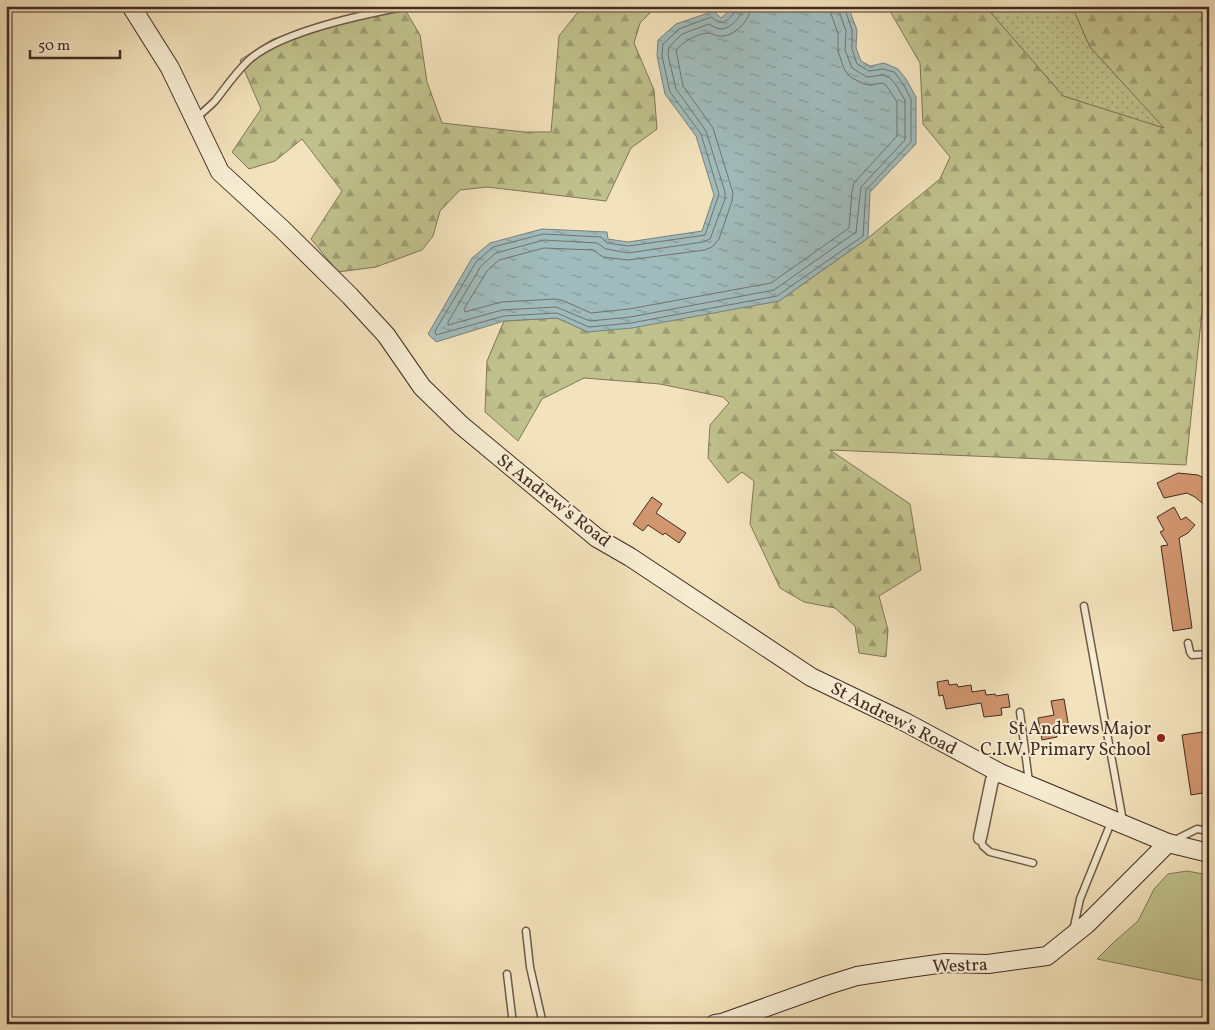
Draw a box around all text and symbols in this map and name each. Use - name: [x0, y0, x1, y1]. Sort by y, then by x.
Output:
- scale bar: [30, 28, 120, 60]
- text: 50 m: [38, 36, 70, 57]
- street label: St Andrew's Road: [491, 449, 615, 554]
- street label: St Andrew's Road: [826, 677, 961, 762]
- place label: St Andrews Major C.I.W. Primary School: [980, 717, 1151, 763]
- marker: St Andrews Major C.I.W. Primary School: [1155, 732, 1167, 744]
- street label: Westra: [932, 953, 988, 980]

